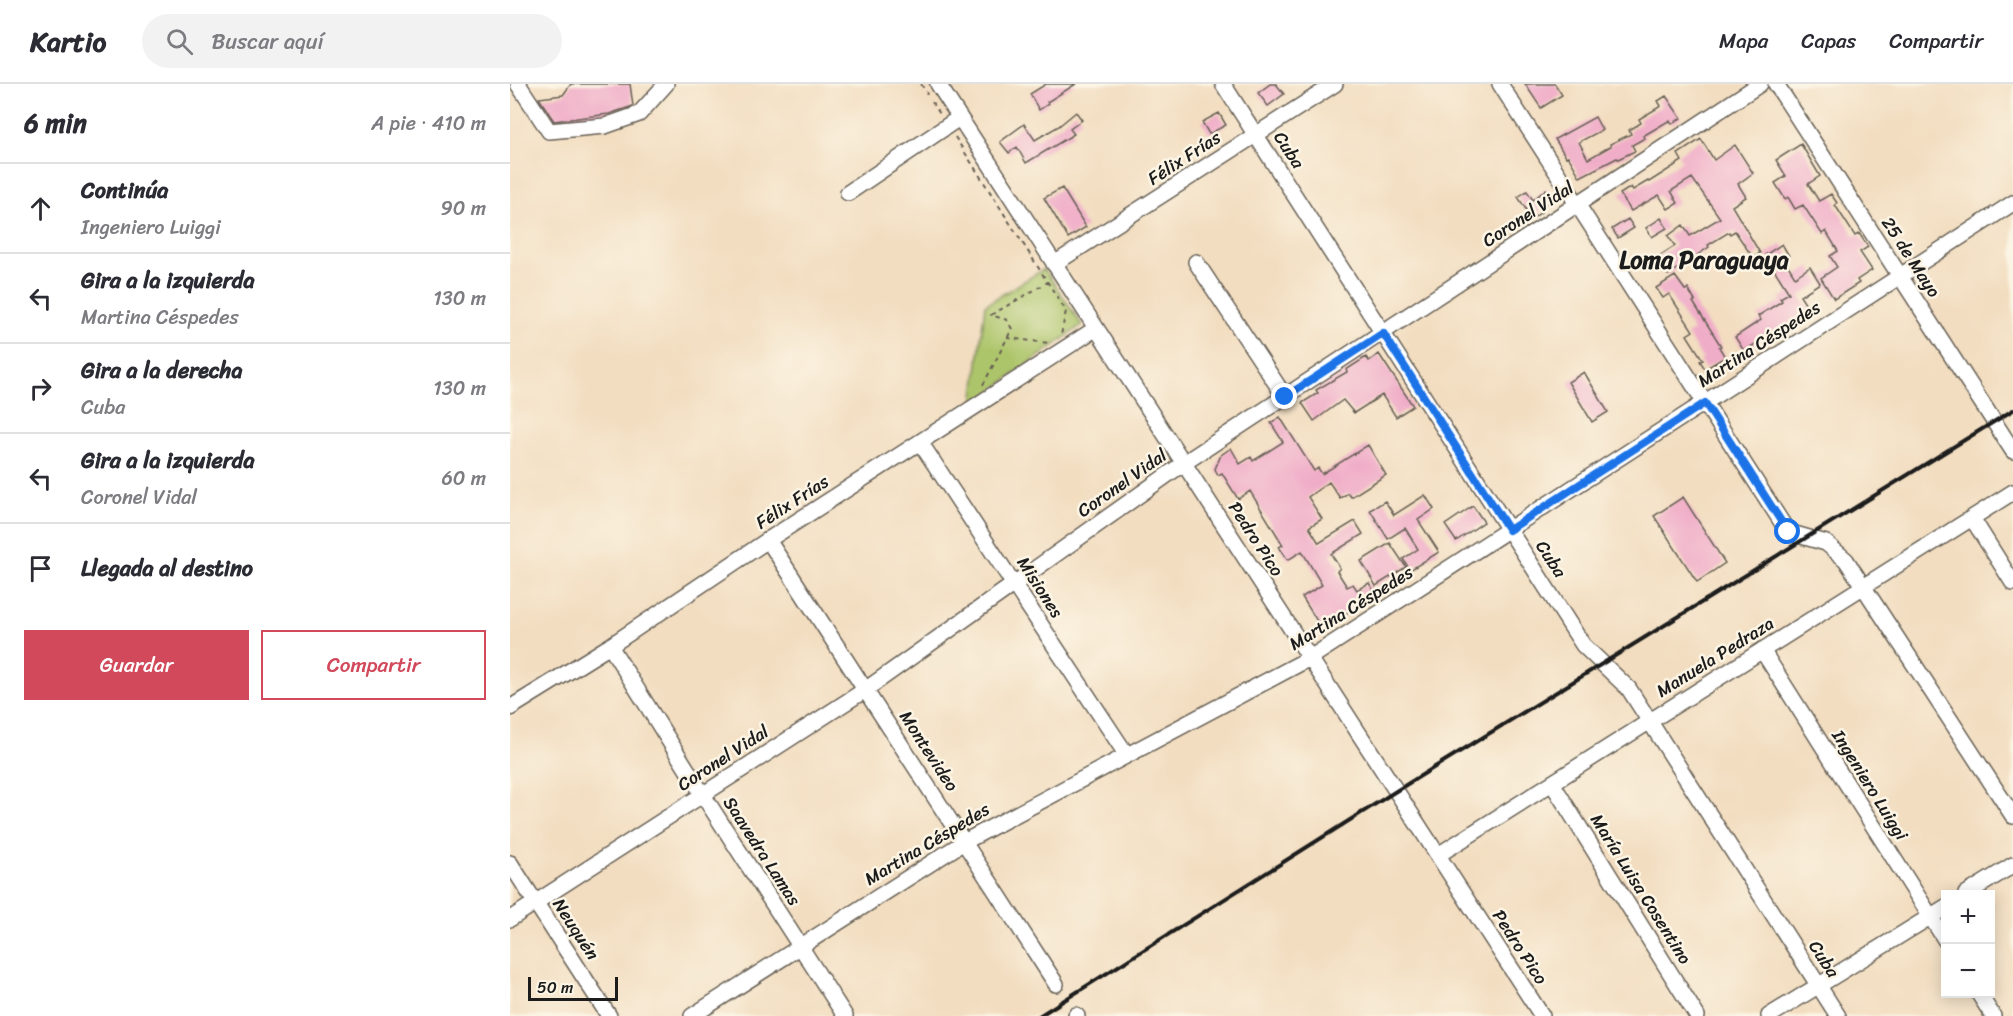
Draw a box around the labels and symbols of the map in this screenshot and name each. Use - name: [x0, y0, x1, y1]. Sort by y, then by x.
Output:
- street label: Félix Frías: [1141, 122, 1228, 194]
- street label: Cuba: [1265, 125, 1314, 176]
- street label: Coronel Vidal: [1476, 172, 1581, 256]
- street label: 25 de Mayo: [1873, 210, 1949, 304]
- district label: Loma Paraguaya: [1619, 239, 1789, 281]
- street label: Martina Céspedes: [1691, 292, 1828, 396]
- route end: [1271, 383, 1297, 409]
- street label: Coronel Vidal: [1070, 439, 1175, 526]
- street label: Félix Frías: [749, 466, 836, 538]
- street label: Pedro Pico: [1220, 495, 1292, 583]
- route start: [1774, 518, 1800, 544]
- street label: Cuba: [1527, 534, 1576, 585]
- street label: Misiones: [1008, 550, 1072, 625]
- street label: Martina Céspedes: [1282, 556, 1420, 659]
- street label: Manuela Pedraza: [1650, 608, 1780, 706]
- street label: Montevideo: [891, 704, 967, 798]
- street label: Coronel Vidal: [671, 716, 776, 800]
- street label: Ingeniero Luiggi: [1823, 722, 1917, 848]
- street label: Saavedra Lamas: [714, 790, 810, 913]
- street label: Martina Céspedes: [858, 793, 997, 894]
- street label: María Luisa Cosentino: [1582, 807, 1700, 971]
- street label: Neuquén: [544, 891, 608, 967]
- street label: Pedro Pico: [1484, 903, 1556, 991]
- street label: Cuba: [1800, 934, 1849, 985]
- scale bar: [528, 974, 618, 1002]

